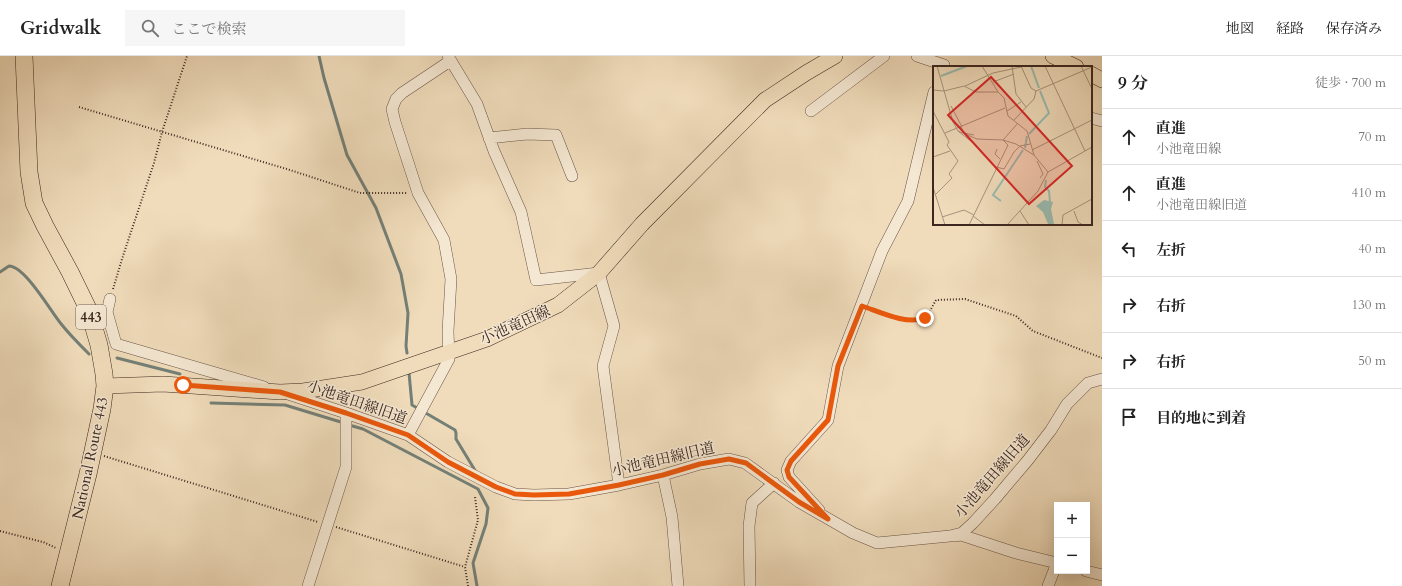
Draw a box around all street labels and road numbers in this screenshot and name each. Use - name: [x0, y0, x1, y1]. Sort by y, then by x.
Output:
- street label: 小池竜田線: [477, 301, 553, 349]
- road number: 443: [76, 305, 106, 329]
- street label: 小池竜田線旧道: [304, 375, 410, 429]
- street label: National Route 443: [67, 395, 113, 521]
- street label: 小池竜田線旧道: [950, 430, 1034, 522]
- street label: 小池竜田線旧道: [610, 437, 716, 481]

